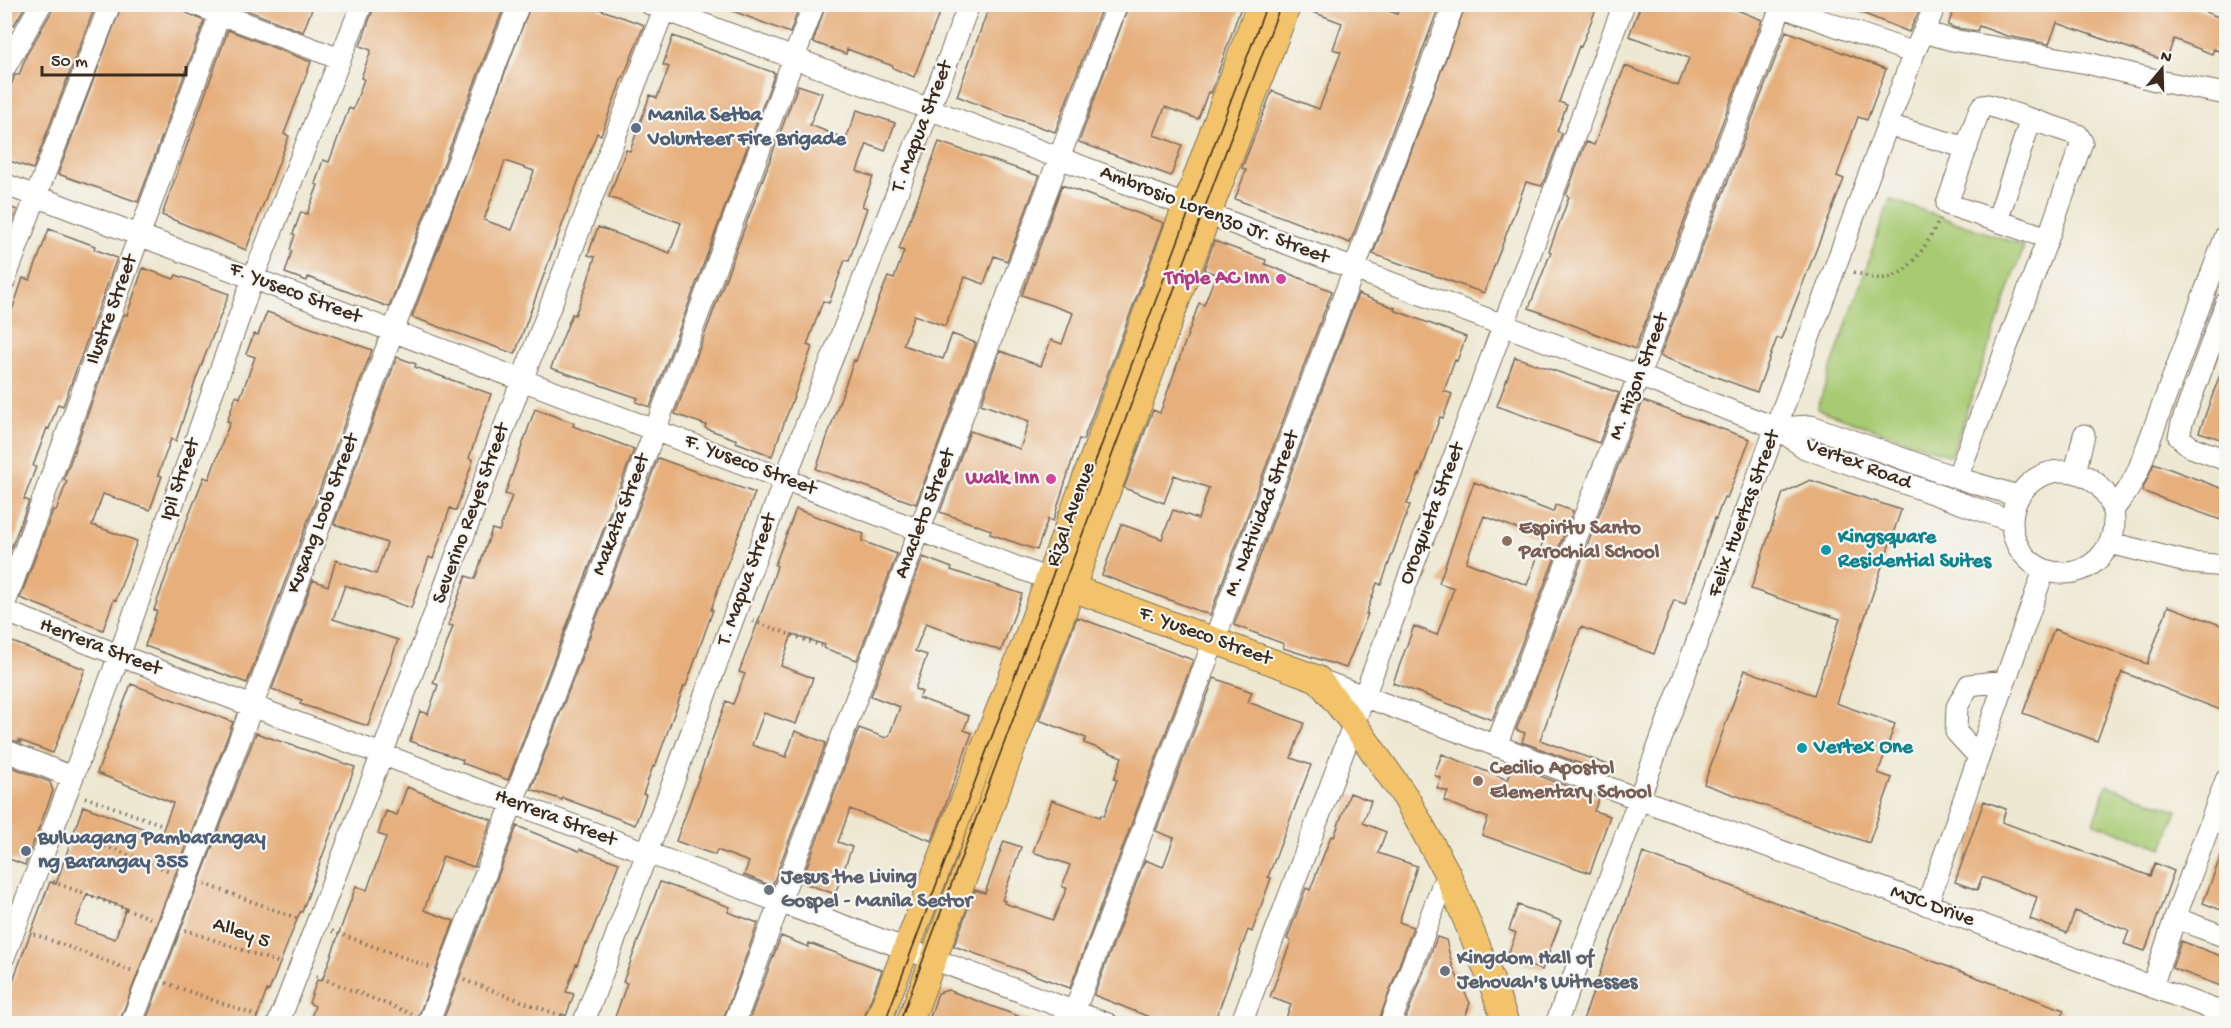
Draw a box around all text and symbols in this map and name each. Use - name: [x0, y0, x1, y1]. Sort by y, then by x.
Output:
- scale bar: [42, 39, 186, 77]
- north arrow: [2132, 39, 2192, 99]
- text: N: [2158, 47, 2174, 69]
- text: 50 m: [51, 52, 88, 73]
- street label: T. Mapua Street: [886, 56, 960, 197]
- place label: Manila Setba Volunteer Fire Brigade: [647, 104, 847, 153]
- marker: Manila Setba Volunteer Fire Brigade: [629, 121, 643, 135]
- street label: Ambrosio Lorenzo Jr. Street: [1096, 161, 1334, 272]
- street label: Ilustre Street: [82, 249, 145, 368]
- street label: F. Yuseco Street: [224, 257, 367, 332]
- place label: Triple AC Inn: [1162, 267, 1270, 292]
- marker: Triple AC Inn: [1274, 272, 1288, 286]
- street label: M. Hizon Street: [1604, 308, 1677, 444]
- street label: Severino Reyes Street: [428, 418, 517, 608]
- street label: M. Natividad Street: [1220, 425, 1307, 600]
- street label: Felix Huertas Street: [1703, 425, 1788, 602]
- street label: Kusang Loob Street: [282, 428, 367, 597]
- street label: F. Yuseco Street: [679, 429, 822, 504]
- street label: Ipil Street: [155, 433, 208, 525]
- street label: Vertex Road: [1801, 433, 1916, 497]
- street label: Oroquieta Street: [1394, 437, 1472, 588]
- street label: Anacleto Street: [890, 443, 963, 582]
- street label: Makata Street: [587, 448, 658, 579]
- street label: Rizal Avenue: [1042, 458, 1103, 571]
- place label: Walk Inn: [965, 467, 1040, 492]
- marker: Walk Inn: [1044, 472, 1058, 486]
- street label: T. Mapua Street: [712, 508, 784, 650]
- place label: Espiritu Santo Parochial School: [1518, 517, 1660, 566]
- place label: Kingsquare Residential Suites: [1837, 526, 1992, 575]
- marker: Espiritu Santo Parochial School: [1500, 534, 1514, 548]
- marker: Kingsquare Residential Suites: [1819, 543, 1833, 557]
- street label: F. Yuseco Street: [1134, 601, 1277, 673]
- street label: Herrera Street: [35, 613, 167, 684]
- place label: Vertex One: [1813, 736, 1914, 761]
- marker: Vertex One: [1795, 741, 1809, 755]
- place label: Cecilio Apostol Elementary School: [1489, 757, 1652, 806]
- marker: Cecilio Apostol Elementary School: [1471, 774, 1485, 788]
- street label: Herrera Street: [490, 784, 622, 855]
- place label: Bulwagang Pambarangay ng Barangay 355: [37, 827, 266, 876]
- marker: Bulwagang Pambarangay ng Barangay 355: [19, 844, 33, 858]
- place label: Jesus the Living Gospel - Manila Sector: [780, 866, 974, 915]
- street label: MJC Drive: [1886, 880, 1979, 934]
- marker: Jesus the Living Gospel - Manila Sector: [762, 883, 776, 897]
- street label: Alley 5: [209, 913, 273, 955]
- place label: Kingdom Hall of Jehovah's Witnesses: [1456, 947, 1638, 996]
- marker: Kingdom Hall of Jehovah's Witnesses: [1438, 964, 1452, 978]

